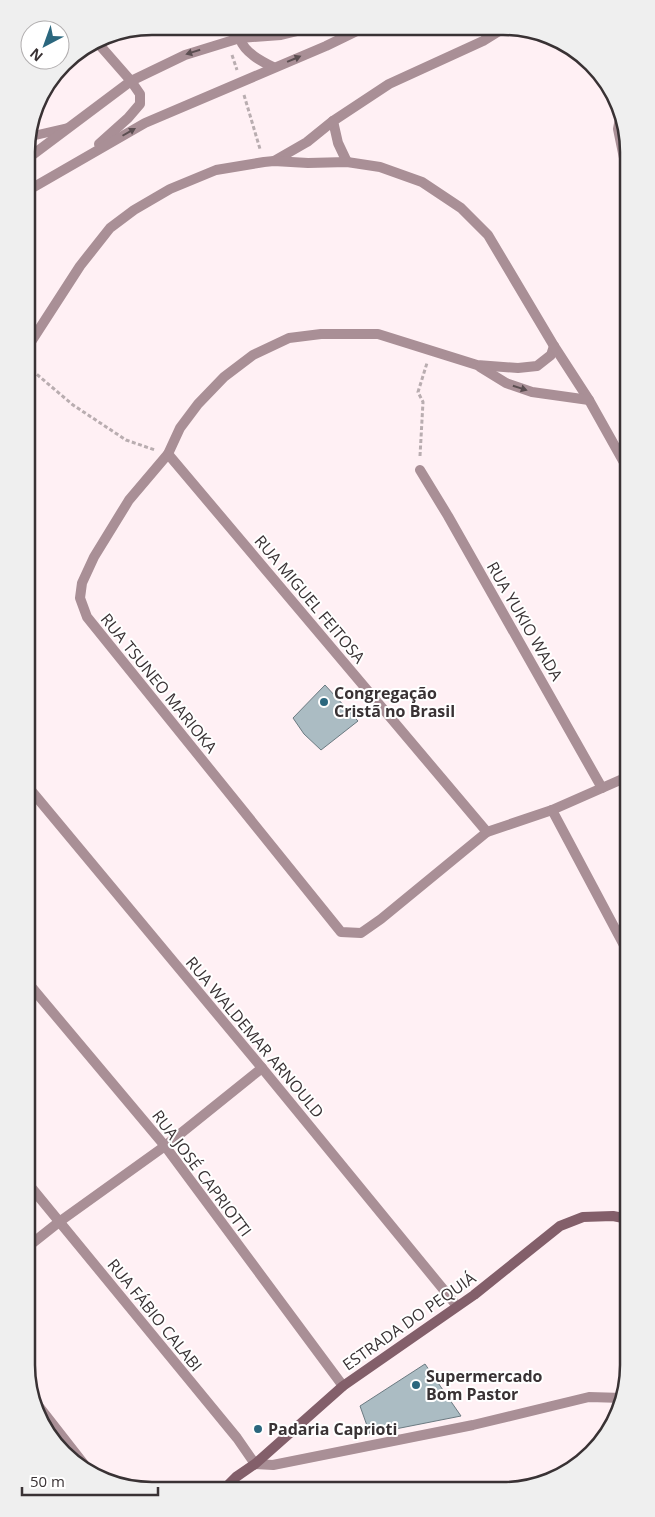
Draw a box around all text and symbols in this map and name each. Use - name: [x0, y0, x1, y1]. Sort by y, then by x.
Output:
- north arrow: [20, 20, 70, 70]
- text: N: [26, 44, 47, 66]
- one-way arrow: [186, 49, 201, 57]
- one-way arrow: [287, 55, 302, 63]
- one-way arrow: [123, 127, 136, 136]
- one-way arrow: [512, 385, 527, 392]
- street label: RUA MIGUEL FEITOSA: [250, 530, 371, 668]
- street label: RUA YUKIO WADA: [482, 558, 568, 685]
- street label: RUA TSUNEO MARIOKA: [96, 609, 223, 758]
- place label: Congregação Cristã no Brasil: [334, 682, 455, 722]
- marker: Congregação Cristã no Brasil: [318, 696, 330, 708]
- street label: RUA WALDEMAR ARNOULD: [181, 952, 329, 1122]
- street label: RUA JOSÉ CAPRIOTTI: [147, 1105, 257, 1241]
- street label: RUA FÁBIO CALABI: [103, 1254, 207, 1376]
- street label: ESTRADA DO PEQUIÁ: [338, 1266, 481, 1375]
- place label: Supermercado Bom Pastor: [426, 1365, 543, 1405]
- marker: Supermercado Bom Pastor: [410, 1379, 422, 1391]
- place label: Padaria Caprioti: [268, 1418, 397, 1440]
- marker: Padaria Caprioti: [252, 1423, 264, 1435]
- scale bar: [22, 1464, 159, 1496]
- text: 50 m: [30, 1471, 65, 1491]

